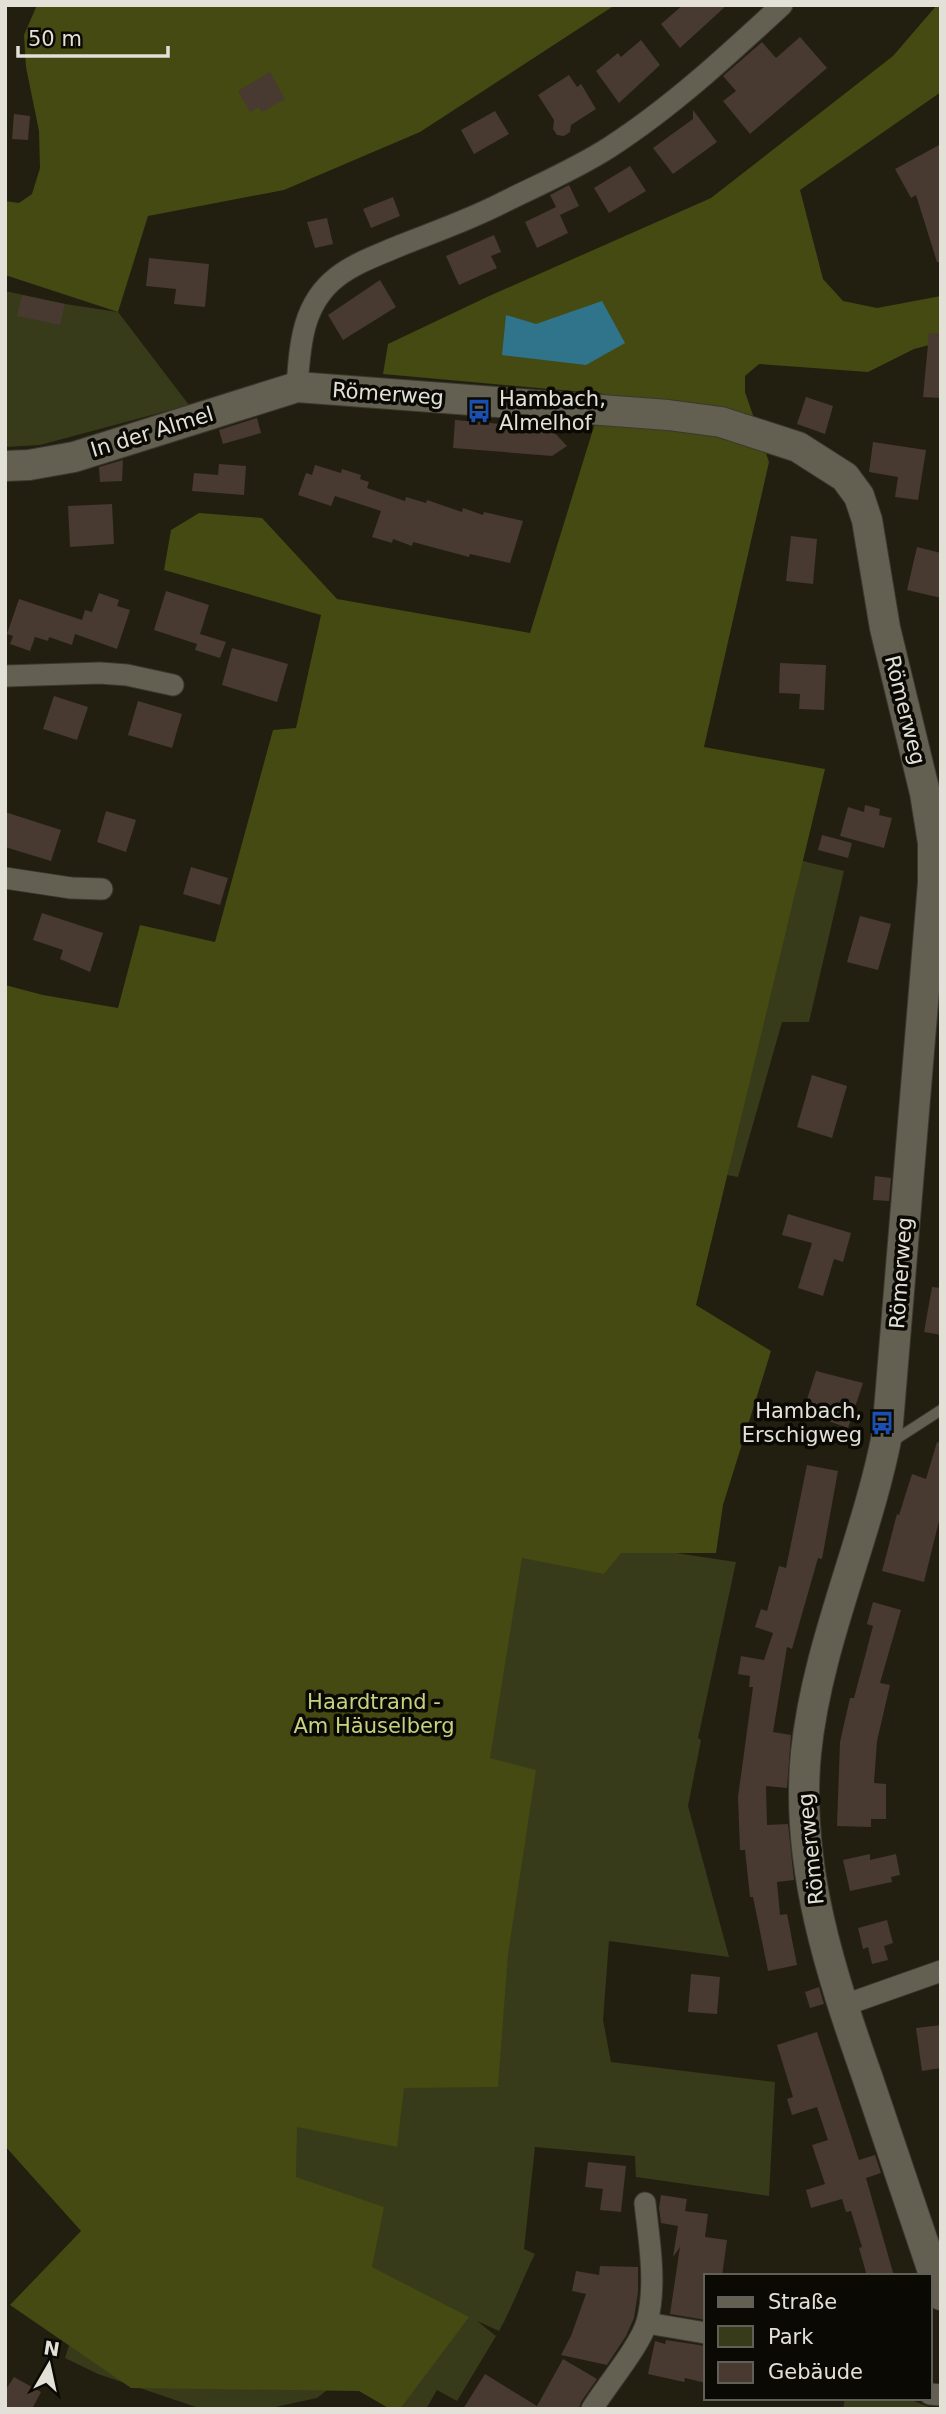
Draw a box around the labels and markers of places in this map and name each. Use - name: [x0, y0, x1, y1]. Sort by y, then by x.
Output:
- place label: Hambach, Almelhof: [499, 387, 606, 435]
- bus stop icon: Hambach, Almelhof: [465, 397, 493, 425]
- place label: Hambach, Erschigweg: [742, 1399, 862, 1447]
- bus stop icon: Hambach, Erschigweg: [868, 1409, 896, 1437]

